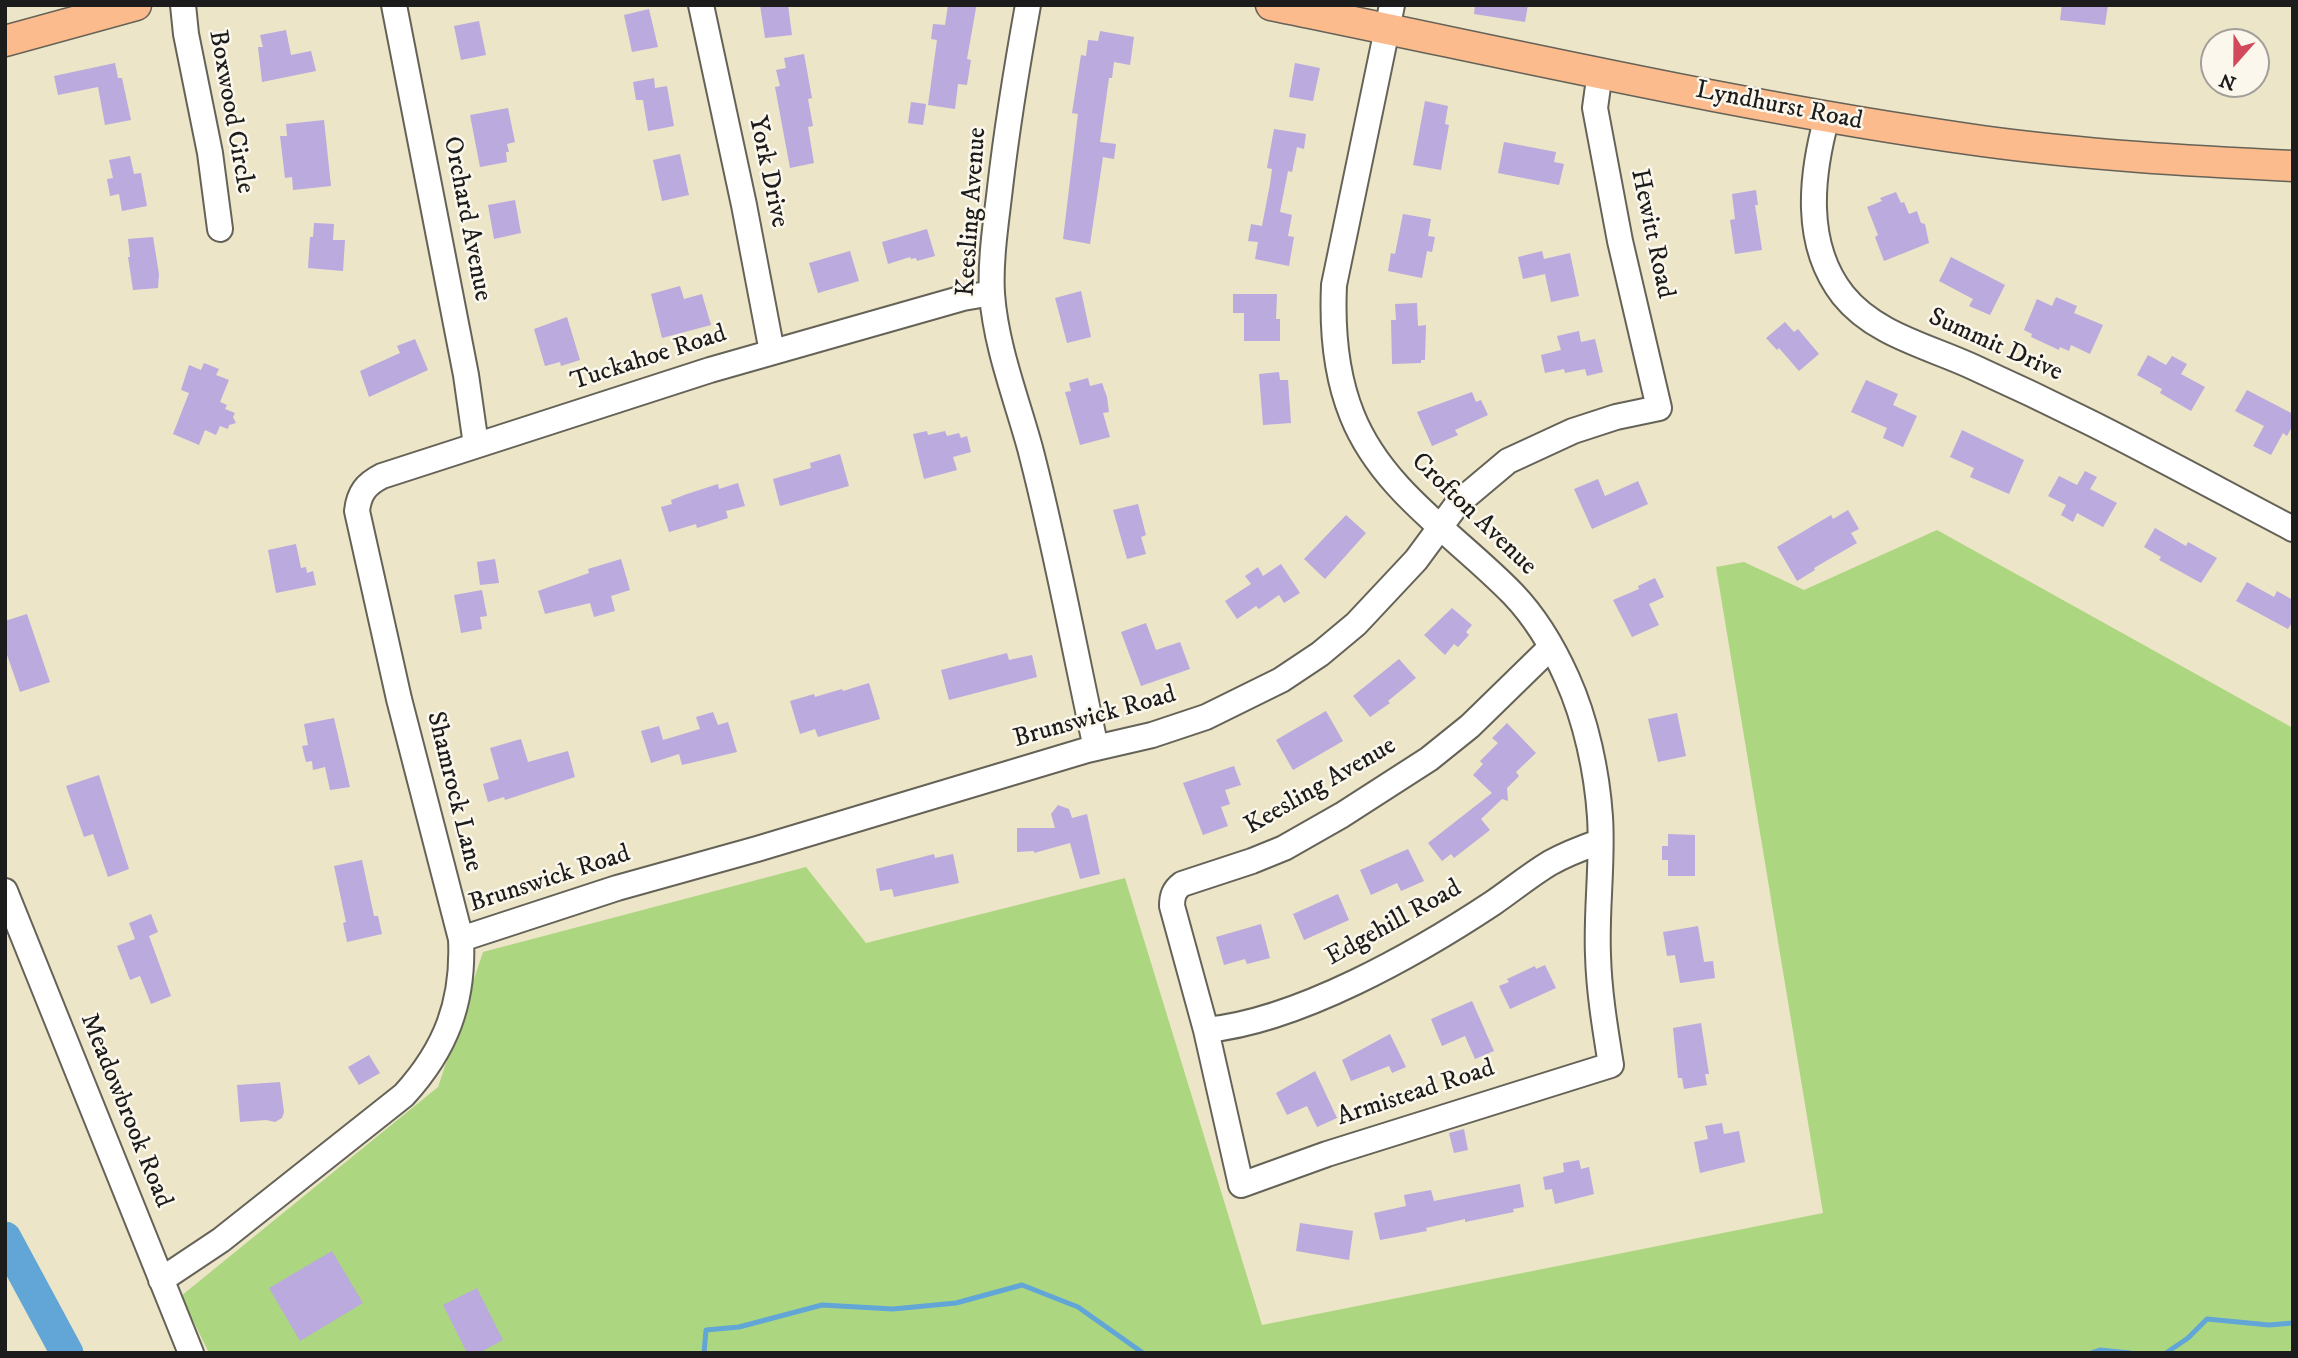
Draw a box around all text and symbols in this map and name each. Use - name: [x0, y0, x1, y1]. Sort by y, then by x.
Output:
- street label: Boxwood Circle: [200, 28, 260, 196]
- north arrow: [2200, 28, 2270, 98]
- text: N: [2217, 68, 2239, 95]
- street label: Lyndhurst Road: [1693, 76, 1865, 138]
- street label: York Drive: [740, 113, 794, 231]
- street label: Keesling Avenue: [952, 126, 994, 298]
- street label: Orchard Avenue: [435, 134, 497, 304]
- street label: Hewitt Road: [1622, 166, 1680, 302]
- street label: Summit Drive: [1923, 303, 2067, 389]
- street label: Tuckahoe Road: [567, 319, 731, 399]
- street label: Crofton Avenue: [1404, 447, 1542, 583]
- street label: Brunswick Road: [1010, 680, 1180, 756]
- street label: Shamrock Lane: [418, 709, 488, 875]
- street label: Keesling Avenue: [1240, 731, 1402, 843]
- street label: Brunswick Road: [465, 839, 635, 921]
- street label: Edgehill Road: [1321, 874, 1467, 974]
- street label: Meadowbrook Road: [72, 1009, 178, 1213]
- street label: Armistead Road: [1333, 1054, 1499, 1134]

